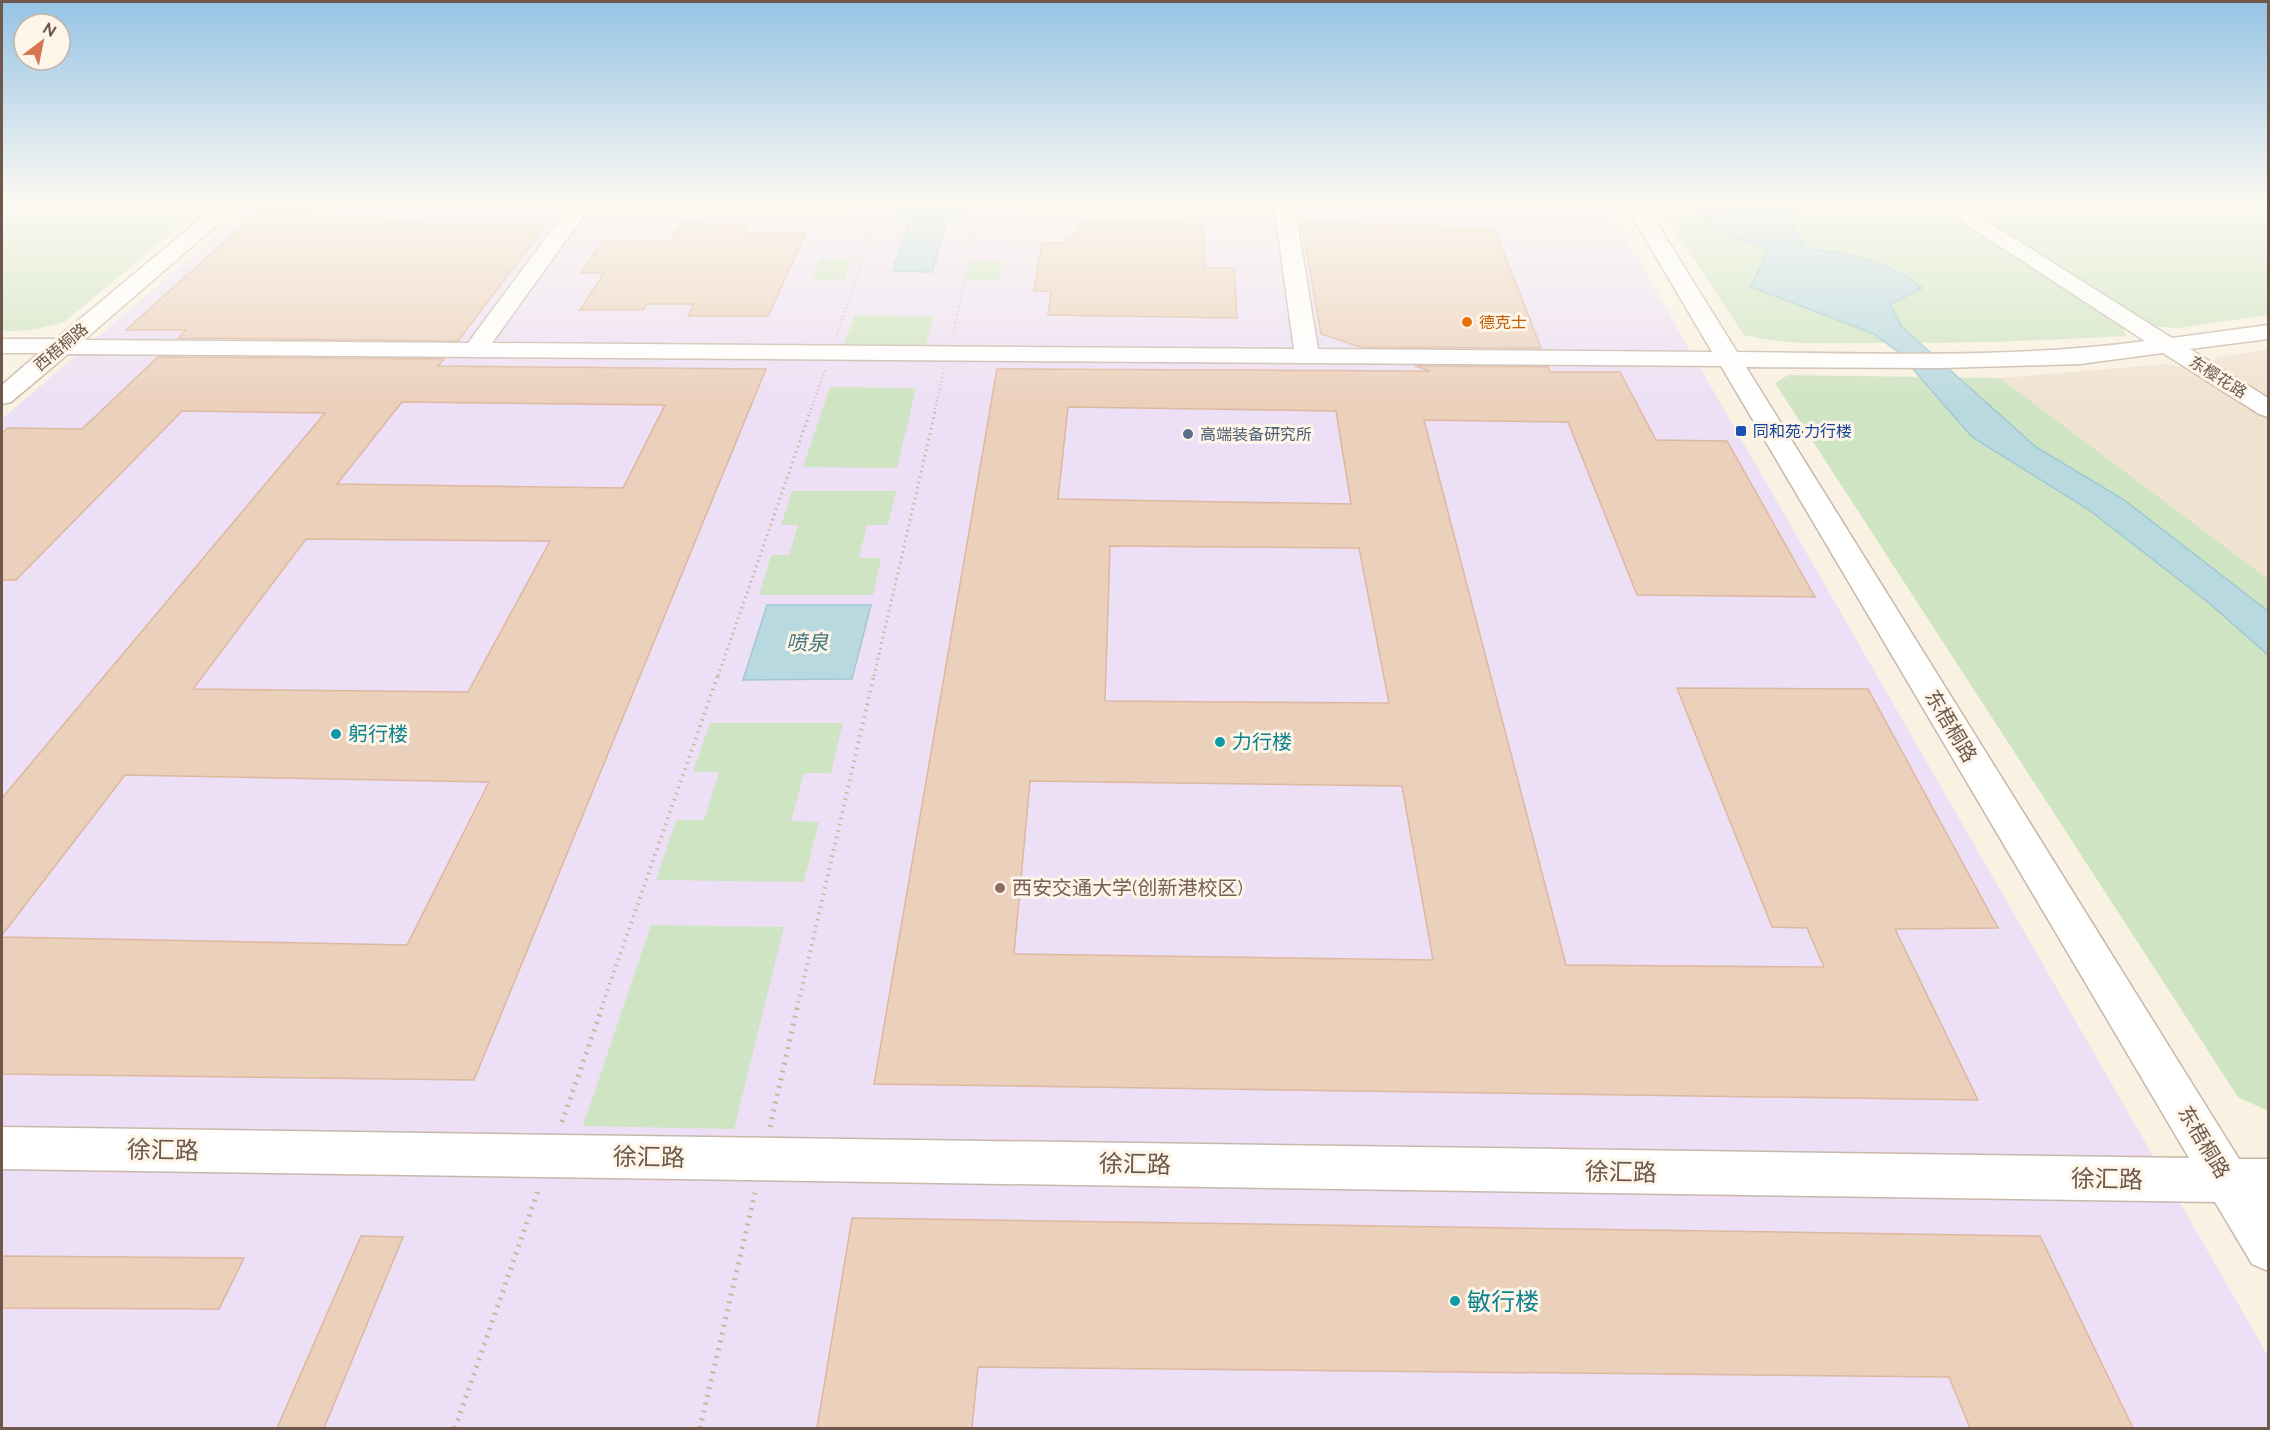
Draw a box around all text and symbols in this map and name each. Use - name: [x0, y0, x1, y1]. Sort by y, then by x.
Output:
- north arrow: [12, 12, 72, 72]
- text: N: [39, 18, 60, 41]
- place label: 德克士: [1479, 313, 1527, 332]
- marker: 德克士: [1460, 315, 1474, 329]
- street label: 西梧桐路: [30, 319, 92, 375]
- street label: 东樱花路: [2186, 352, 2250, 402]
- place label: 同和苑·力行楼: [1753, 422, 1852, 441]
- marker: 同和苑·力行楼: [1734, 424, 1748, 438]
- place label: 高端装备研究所: [1200, 425, 1312, 444]
- marker: 高端装备研究所: [1181, 427, 1195, 441]
- water label: 喷泉: [786, 630, 829, 655]
- street label: 东梧桐路: [1920, 686, 1982, 766]
- place label: 躬行楼: [348, 722, 408, 746]
- marker: 躬行楼: [329, 727, 343, 741]
- place label: 力行楼: [1232, 730, 1292, 754]
- marker: 力行楼: [1213, 735, 1227, 749]
- place label: 西安交通大学(创新港校区): [1012, 876, 1243, 900]
- marker: 西安交通大学(创新港校区): [993, 881, 1007, 895]
- street label: 东梧桐路: [2173, 1102, 2235, 1182]
- street label: 徐汇路: [127, 1135, 199, 1165]
- street label: 徐汇路: [613, 1142, 685, 1172]
- street label: 徐汇路: [1099, 1149, 1171, 1179]
- street label: 徐汇路: [1585, 1157, 1657, 1187]
- street label: 徐汇路: [2071, 1164, 2143, 1194]
- place label: 敏行楼: [1467, 1287, 1539, 1316]
- marker: 敏行楼: [1448, 1294, 1462, 1308]

